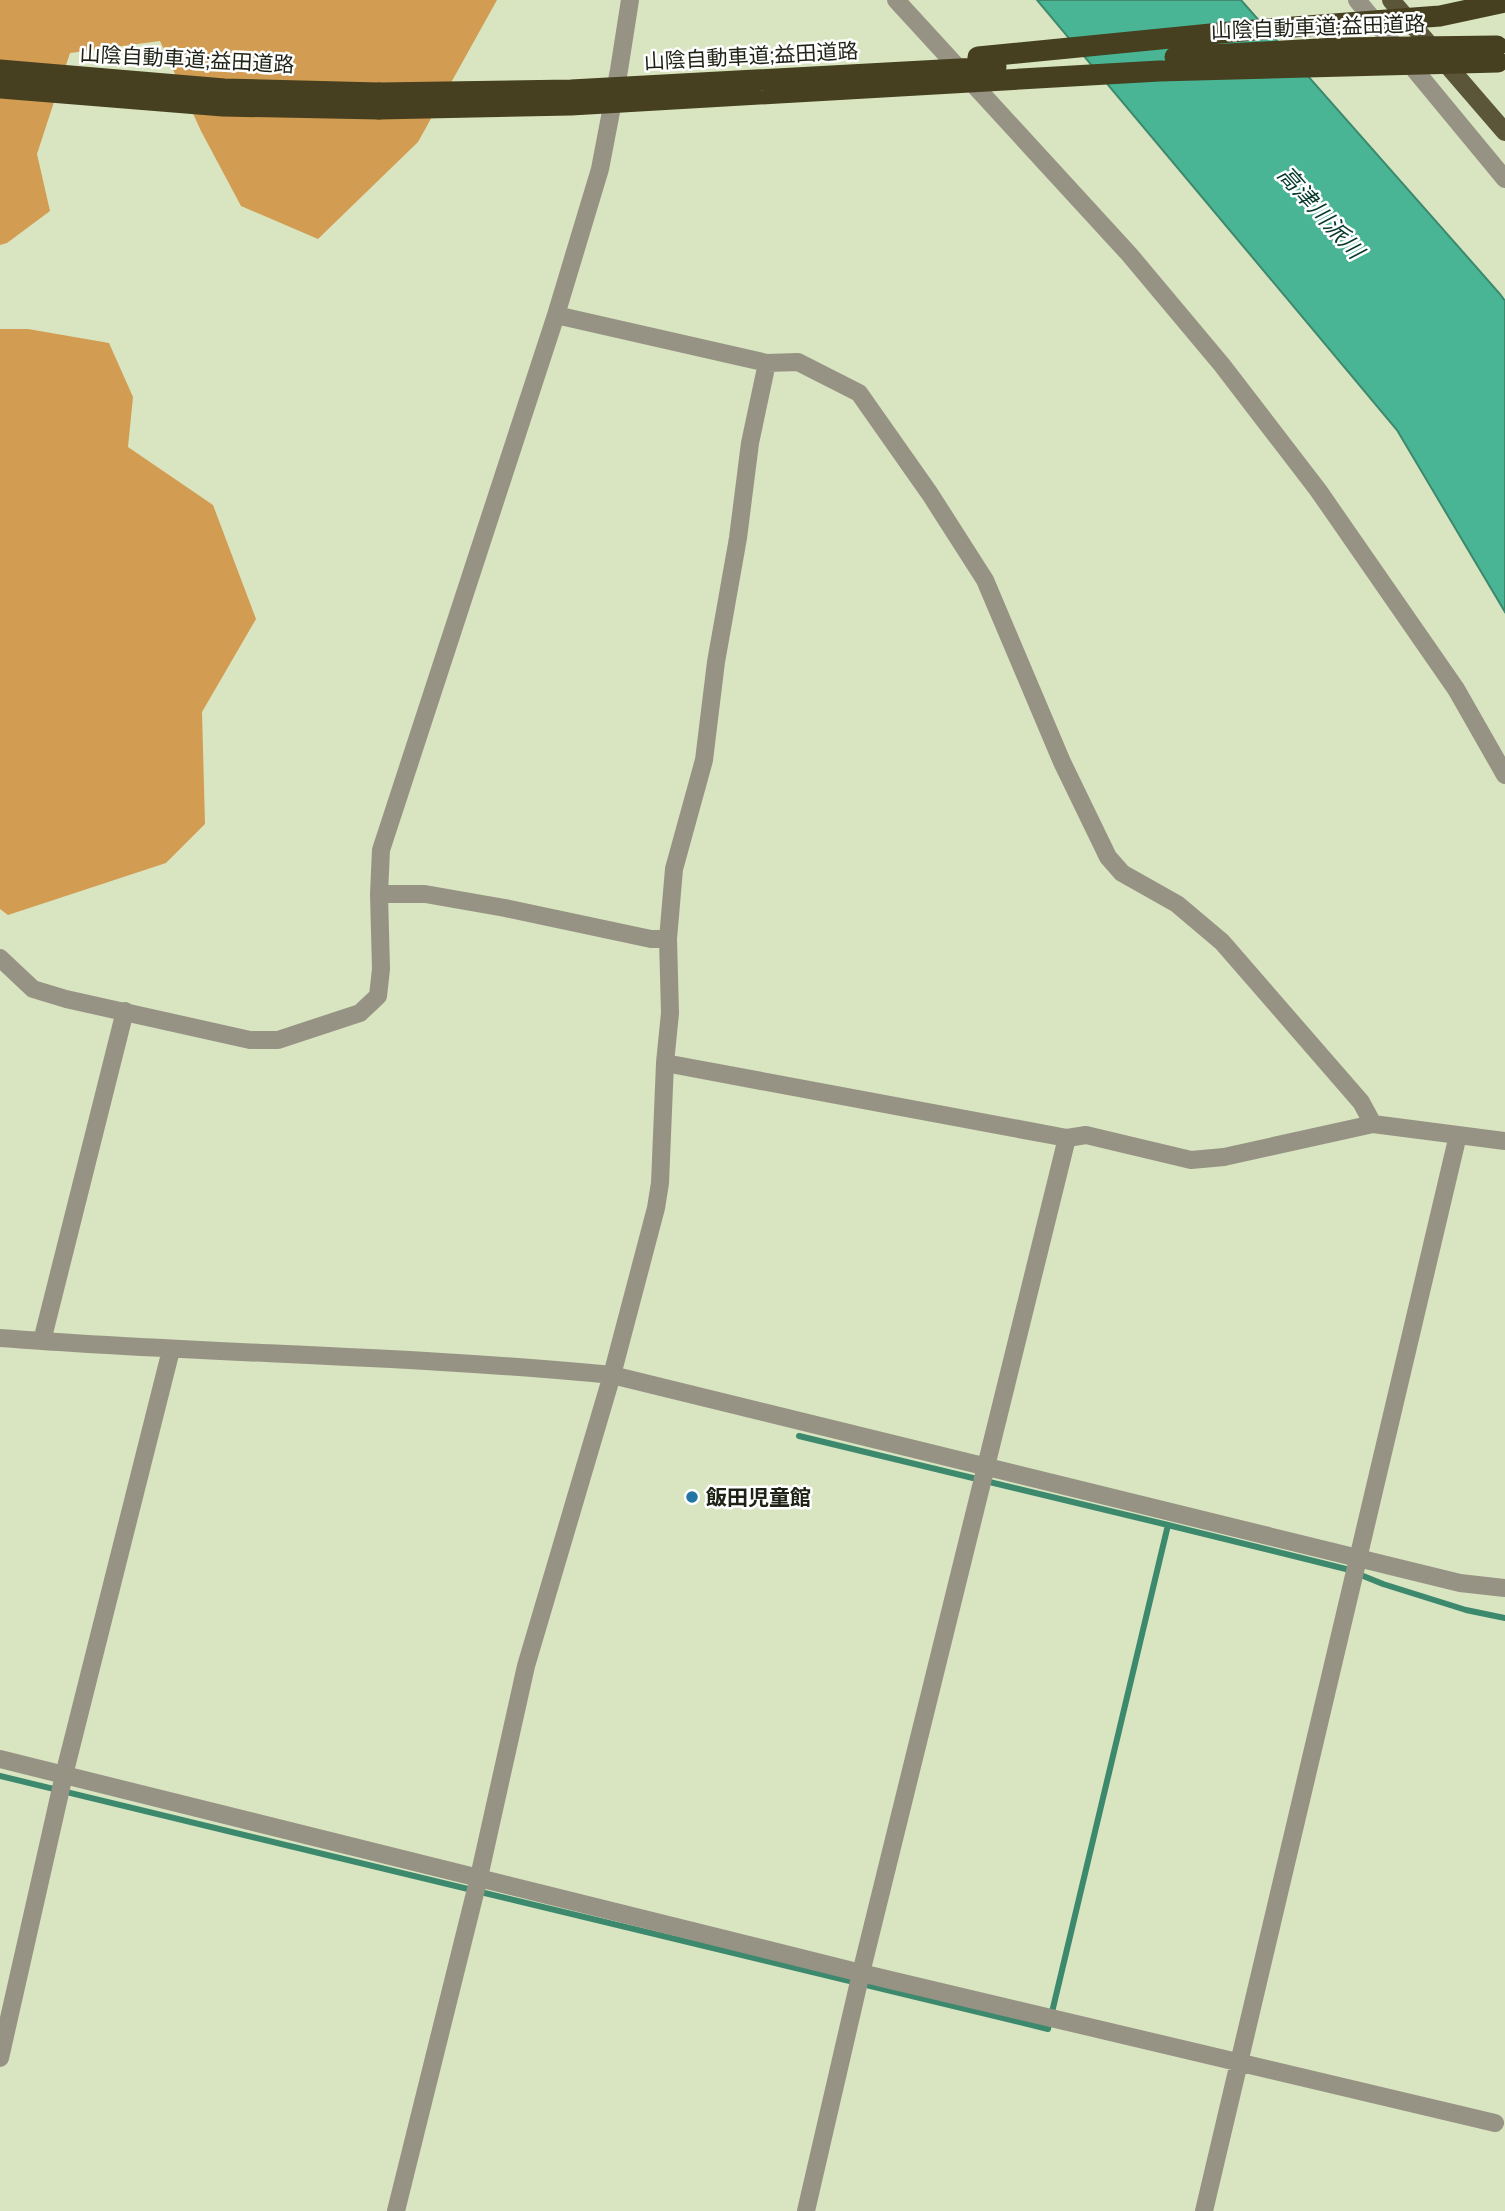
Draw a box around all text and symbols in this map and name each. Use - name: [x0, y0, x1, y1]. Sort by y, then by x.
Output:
- street label: 山陰自動車道;益田道路: [1210, 9, 1426, 45]
- street label: 山陰自動車道;益田道路: [643, 36, 859, 76]
- street label: 山陰自動車道;益田道路: [79, 39, 295, 79]
- water label: 高津川派川: [1271, 159, 1373, 267]
- place label: 飯田児童館: [705, 1483, 811, 1512]
- marker: 飯田児童館: [684, 1489, 700, 1505]

